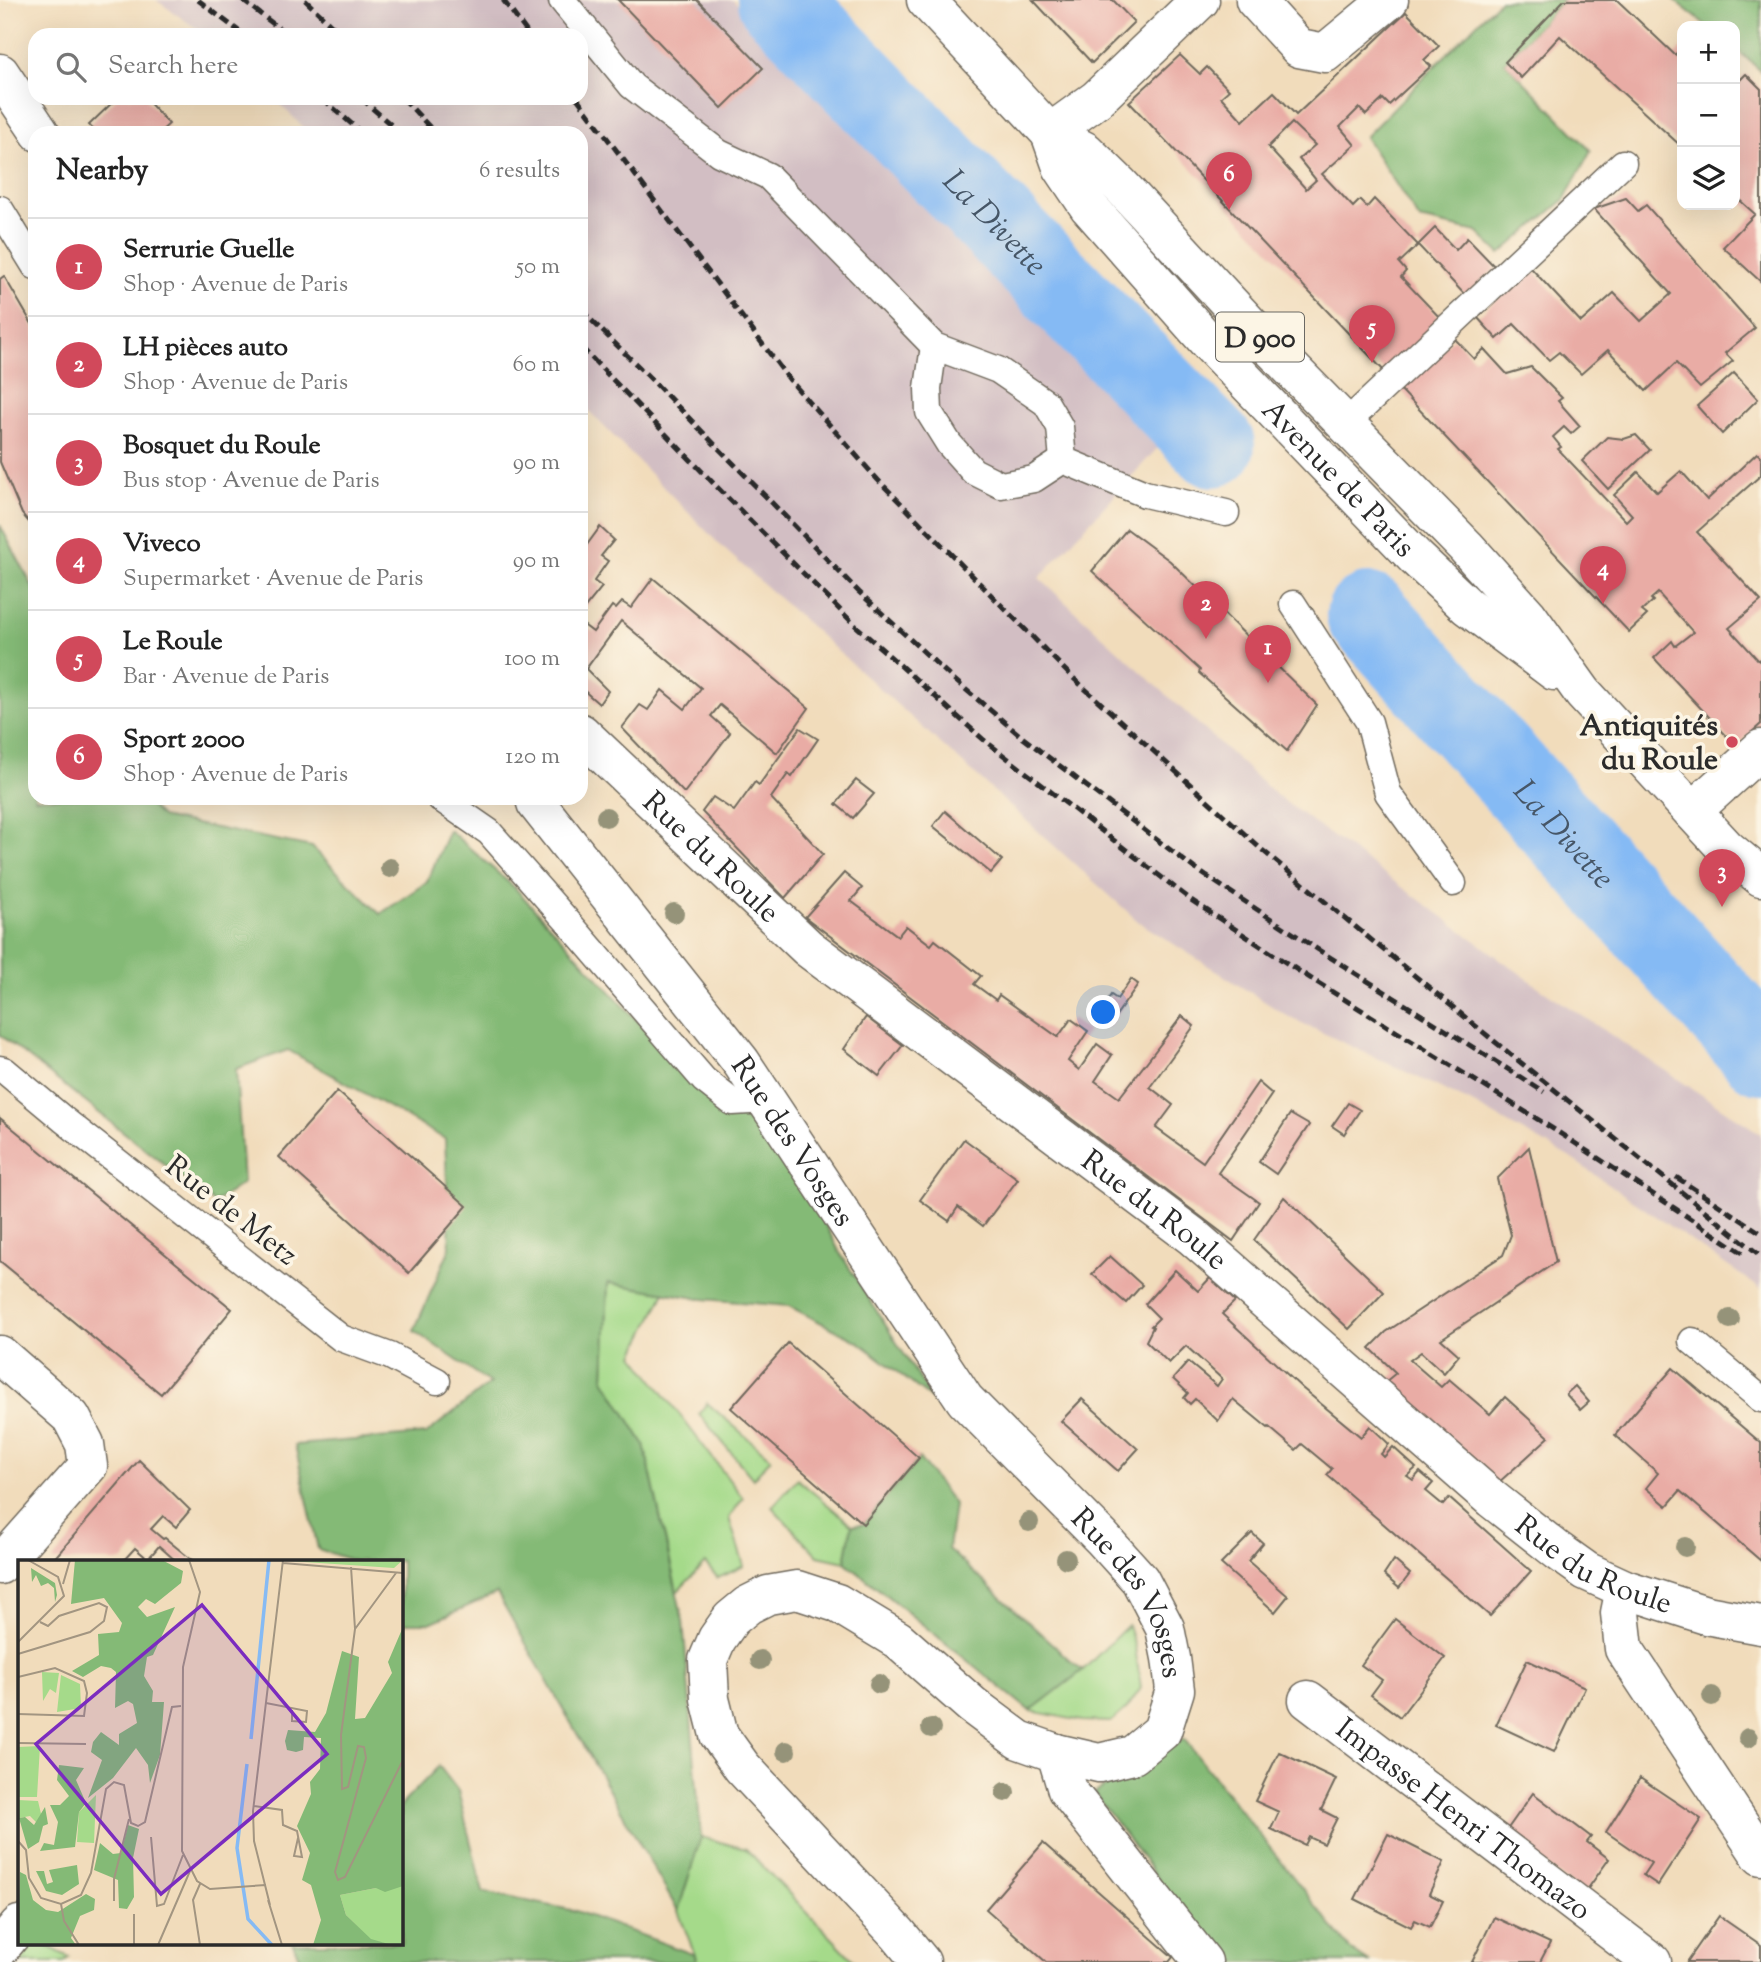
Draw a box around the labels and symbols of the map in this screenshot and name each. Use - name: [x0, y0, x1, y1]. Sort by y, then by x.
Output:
- pin: 6: [1206, 152, 1252, 210]
- water label: La Divette: [930, 160, 1056, 288]
- pin: 5: [1349, 305, 1395, 363]
- road number: D 900: [1216, 312, 1304, 362]
- street label: Avenue de Paris: [1250, 391, 1424, 568]
- pin: 4: [1580, 546, 1626, 604]
- pin: 2: [1183, 581, 1229, 639]
- pin: 1: [1245, 625, 1291, 683]
- place label: Antiquités du Roule: [1579, 706, 1718, 783]
- marker: Antiquités du Roule: [1724, 734, 1740, 750]
- water label: La Divette: [1501, 771, 1624, 900]
- street label: Rue du Roule: [632, 783, 788, 934]
- pin: 3: [1699, 849, 1745, 907]
- your location: [1086, 995, 1120, 1029]
- street label: Rue des Vosges: [719, 1048, 863, 1236]
- street label: Rue du Roule: [1071, 1141, 1236, 1282]
- street label: Rue de Metz: [155, 1146, 306, 1278]
- street label: Rue des Vosges: [1060, 1499, 1192, 1681]
- street label: Rue du Roule: [1505, 1506, 1677, 1627]
- inset map: [18, 1560, 402, 1944]
- street label: Impasse Henri Thomazo: [1326, 1709, 1599, 1932]

